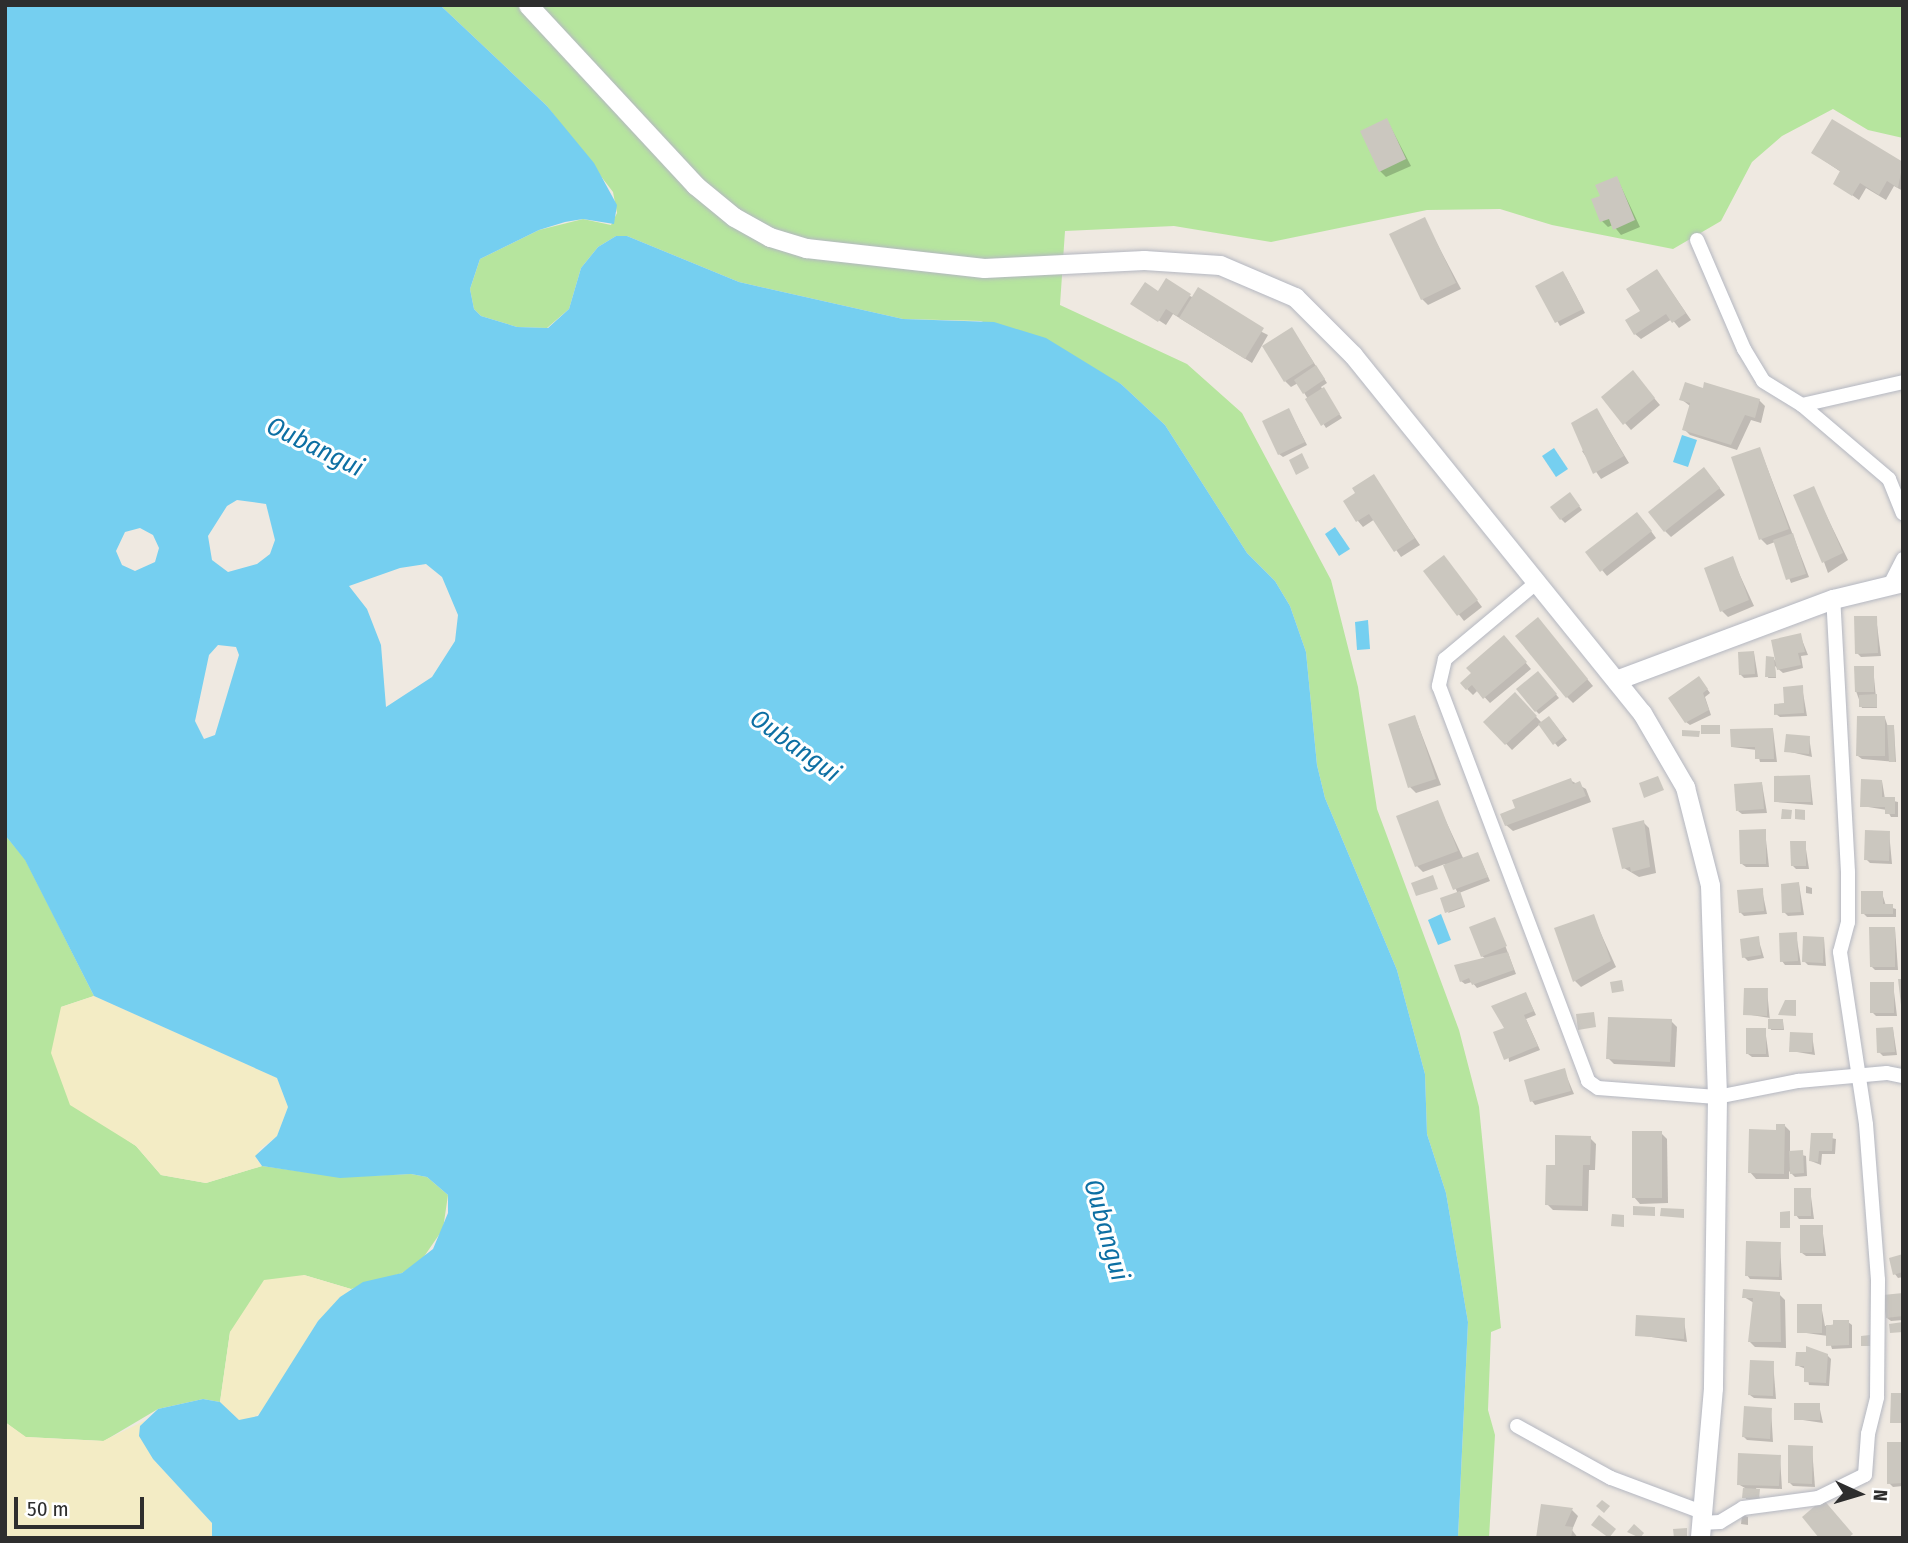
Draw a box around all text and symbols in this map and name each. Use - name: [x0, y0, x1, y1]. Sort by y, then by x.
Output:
- water label: Oubangui: [261, 410, 369, 484]
- water label: Oubangui: [744, 703, 846, 789]
- water label: Oubangui: [1077, 1176, 1135, 1284]
- north arrow: [1824, 1459, 1894, 1529]
- scale bar: [18, 1484, 147, 1528]
- text: N: [1869, 1489, 1892, 1502]
- text: 50 m: [27, 1496, 69, 1522]

